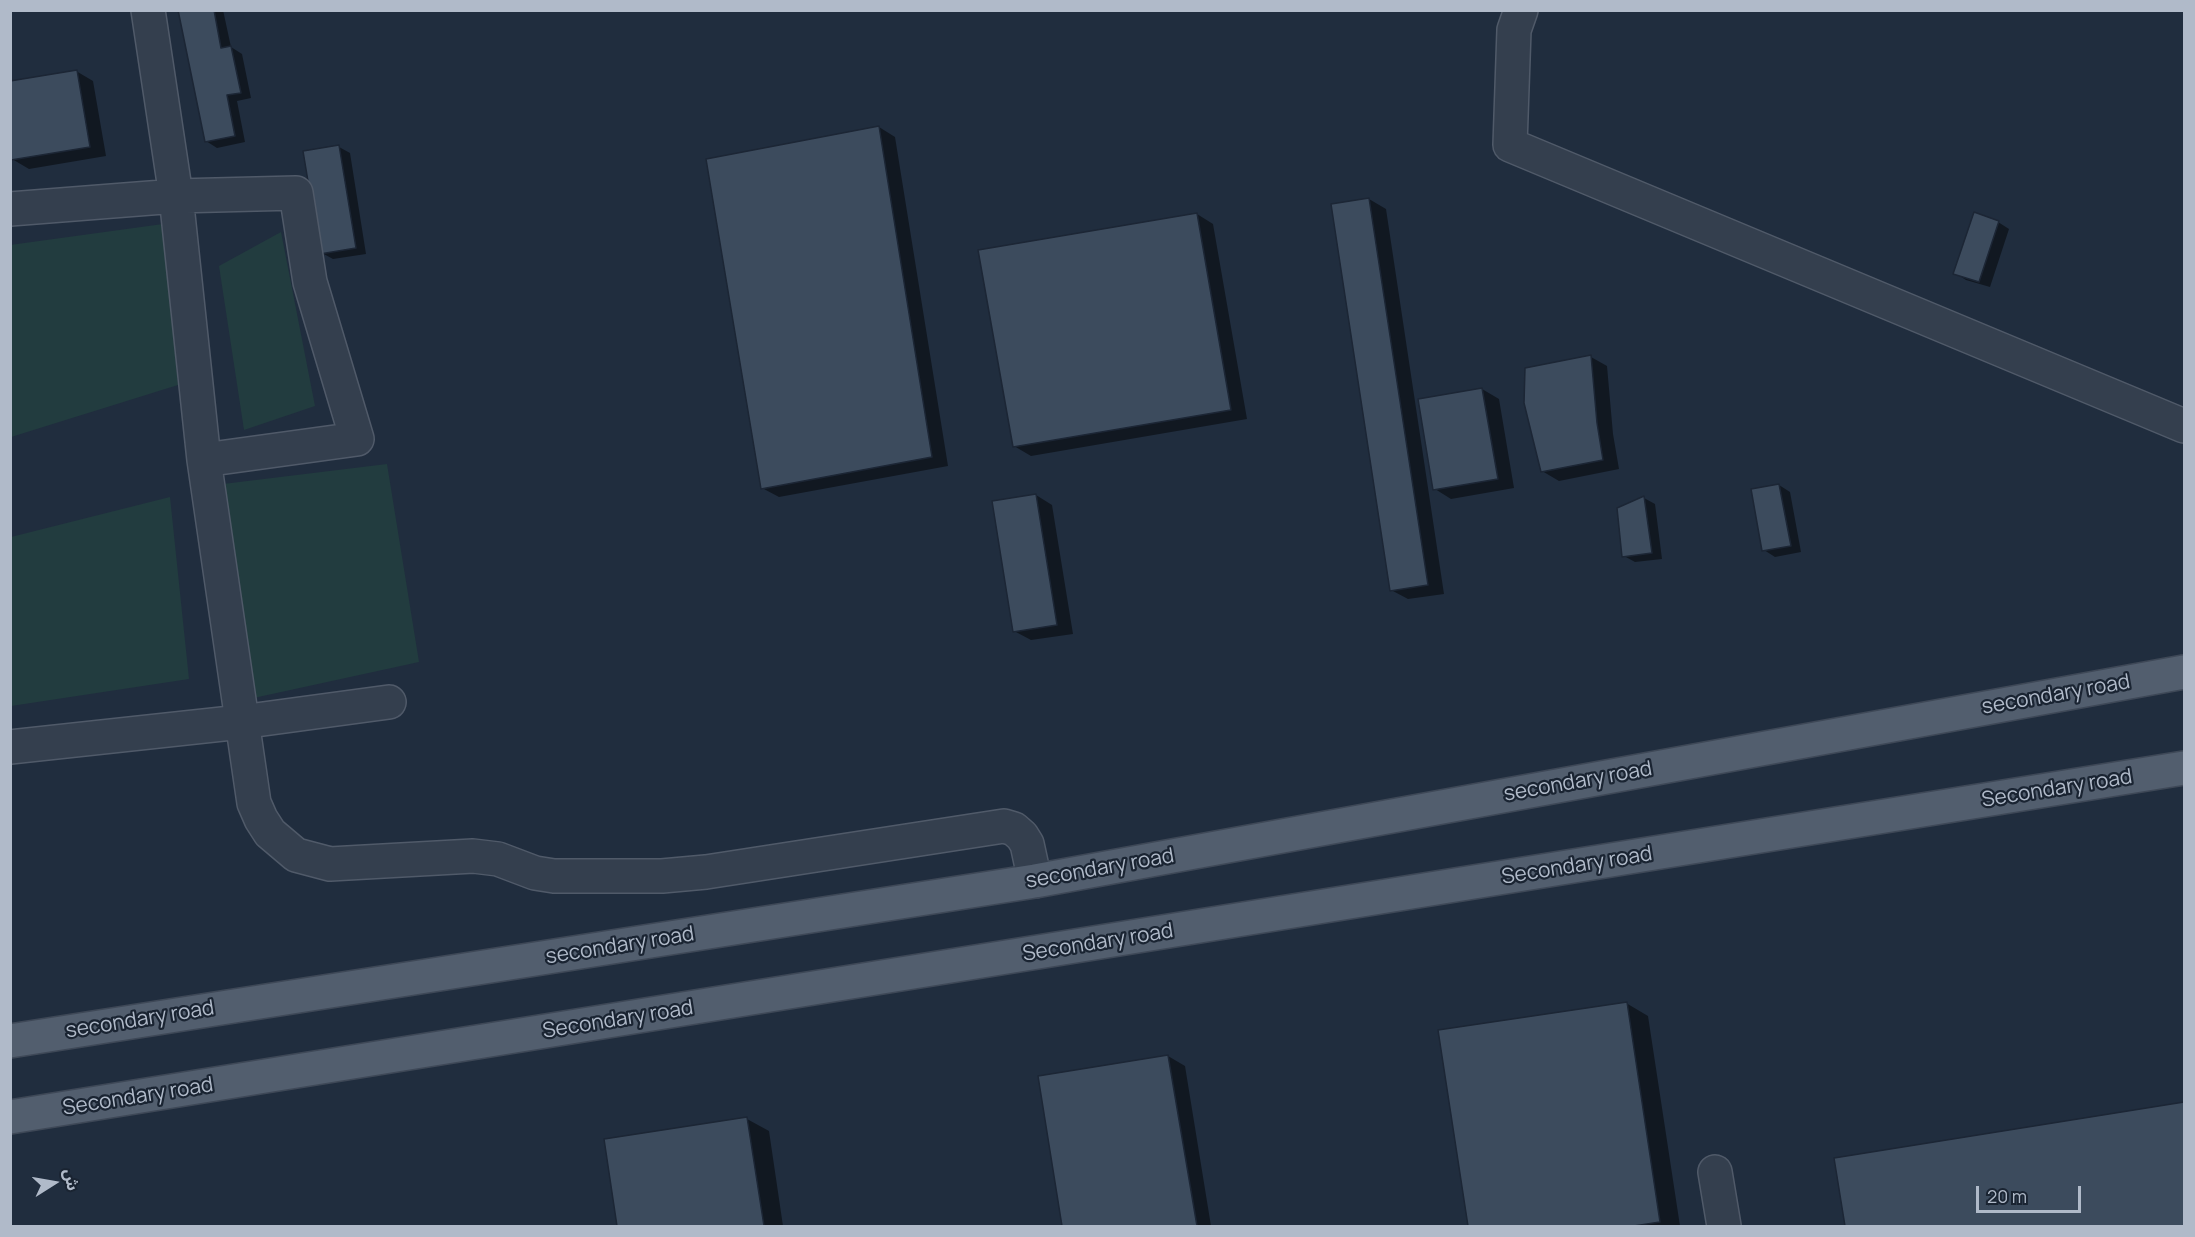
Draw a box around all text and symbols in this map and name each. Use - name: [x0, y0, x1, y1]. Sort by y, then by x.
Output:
- street label: secondary road: [1980, 670, 2132, 720]
- street label: secondary road: [1502, 757, 1654, 807]
- street label: Secondary road: [1980, 765, 2134, 813]
- street label: Secondary road: [1500, 842, 1654, 890]
- street label: secondary road: [1024, 844, 1176, 894]
- street label: Secondary road: [1021, 919, 1175, 967]
- street label: secondary road: [544, 922, 696, 970]
- street label: secondary road: [64, 996, 216, 1044]
- street label: Secondary road: [541, 996, 695, 1044]
- street label: Secondary road: [61, 1073, 215, 1121]
- north arrow: [24, 1153, 84, 1213]
- text: ش: [59, 1167, 85, 1192]
- scale bar: [1979, 1174, 2084, 1212]
- text: 20 m: [1987, 1184, 2027, 1208]

